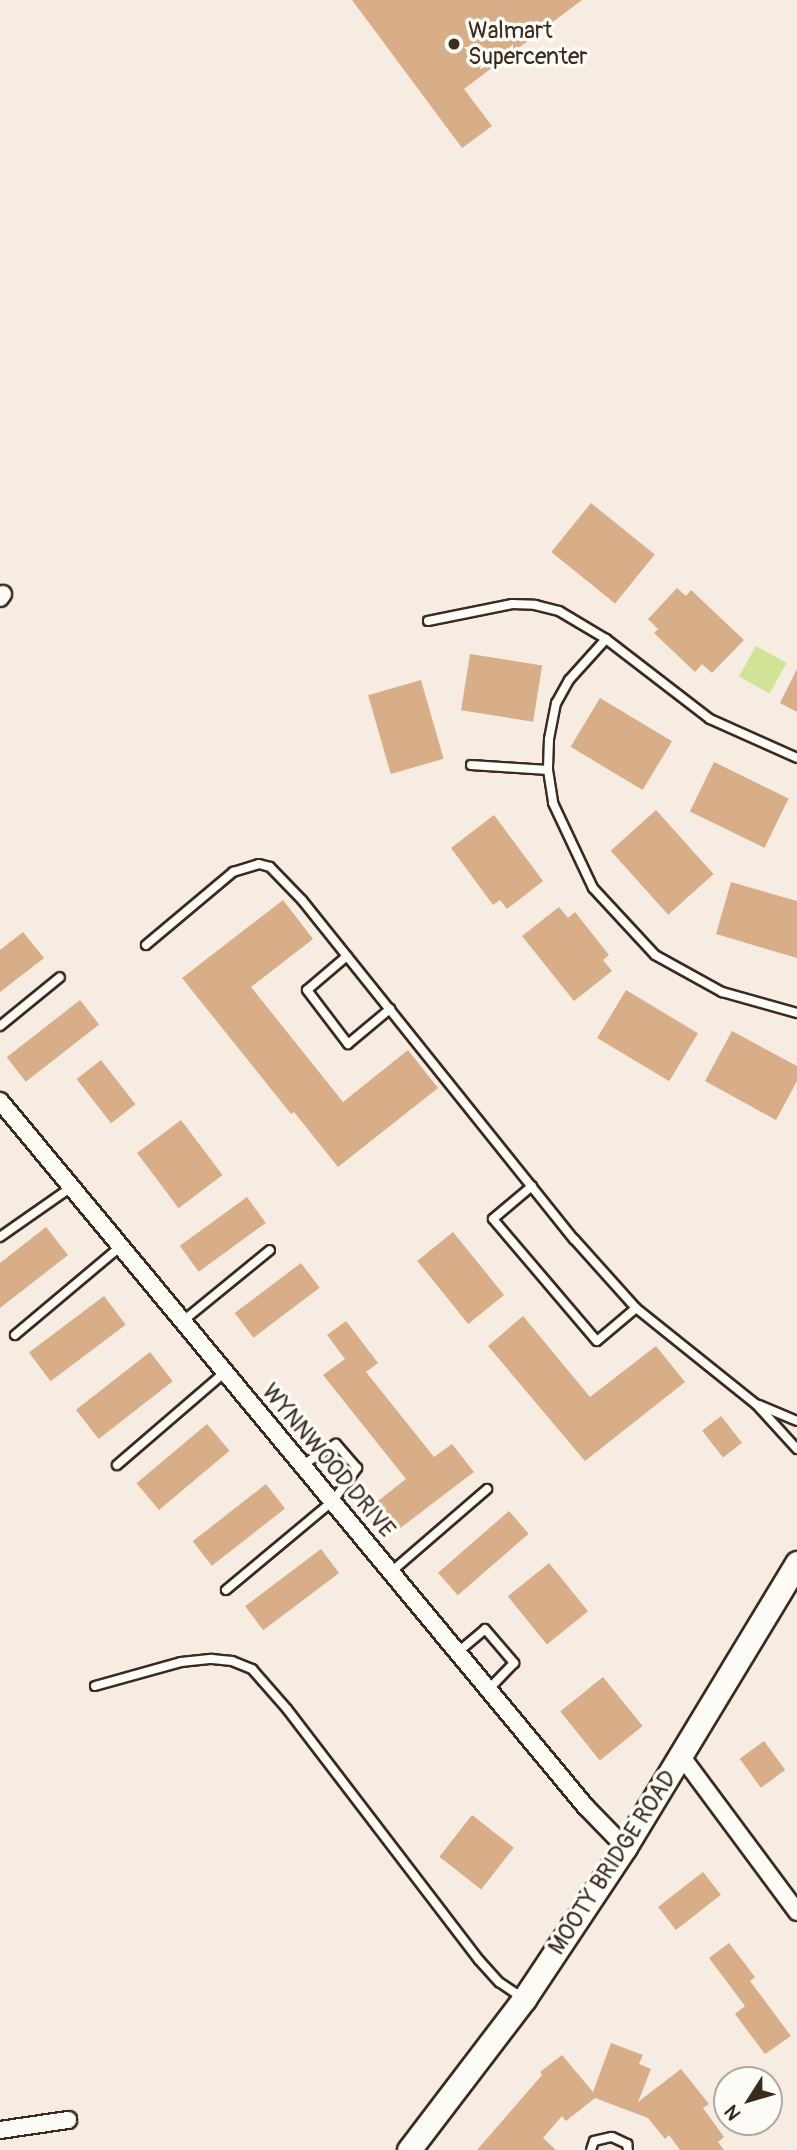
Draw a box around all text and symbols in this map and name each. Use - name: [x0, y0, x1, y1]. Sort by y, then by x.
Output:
- place label: Walmart Supercenter: [468, 17, 588, 71]
- marker: Walmart Supercenter: [446, 36, 462, 52]
- street label: WYNNWOOD DRIVE: [256, 1378, 400, 1544]
- street label: MOOTY BRIDGE ROAD: [543, 1766, 683, 1960]
- north arrow: [713, 2066, 783, 2136]
- text: N: [719, 2100, 746, 2125]

